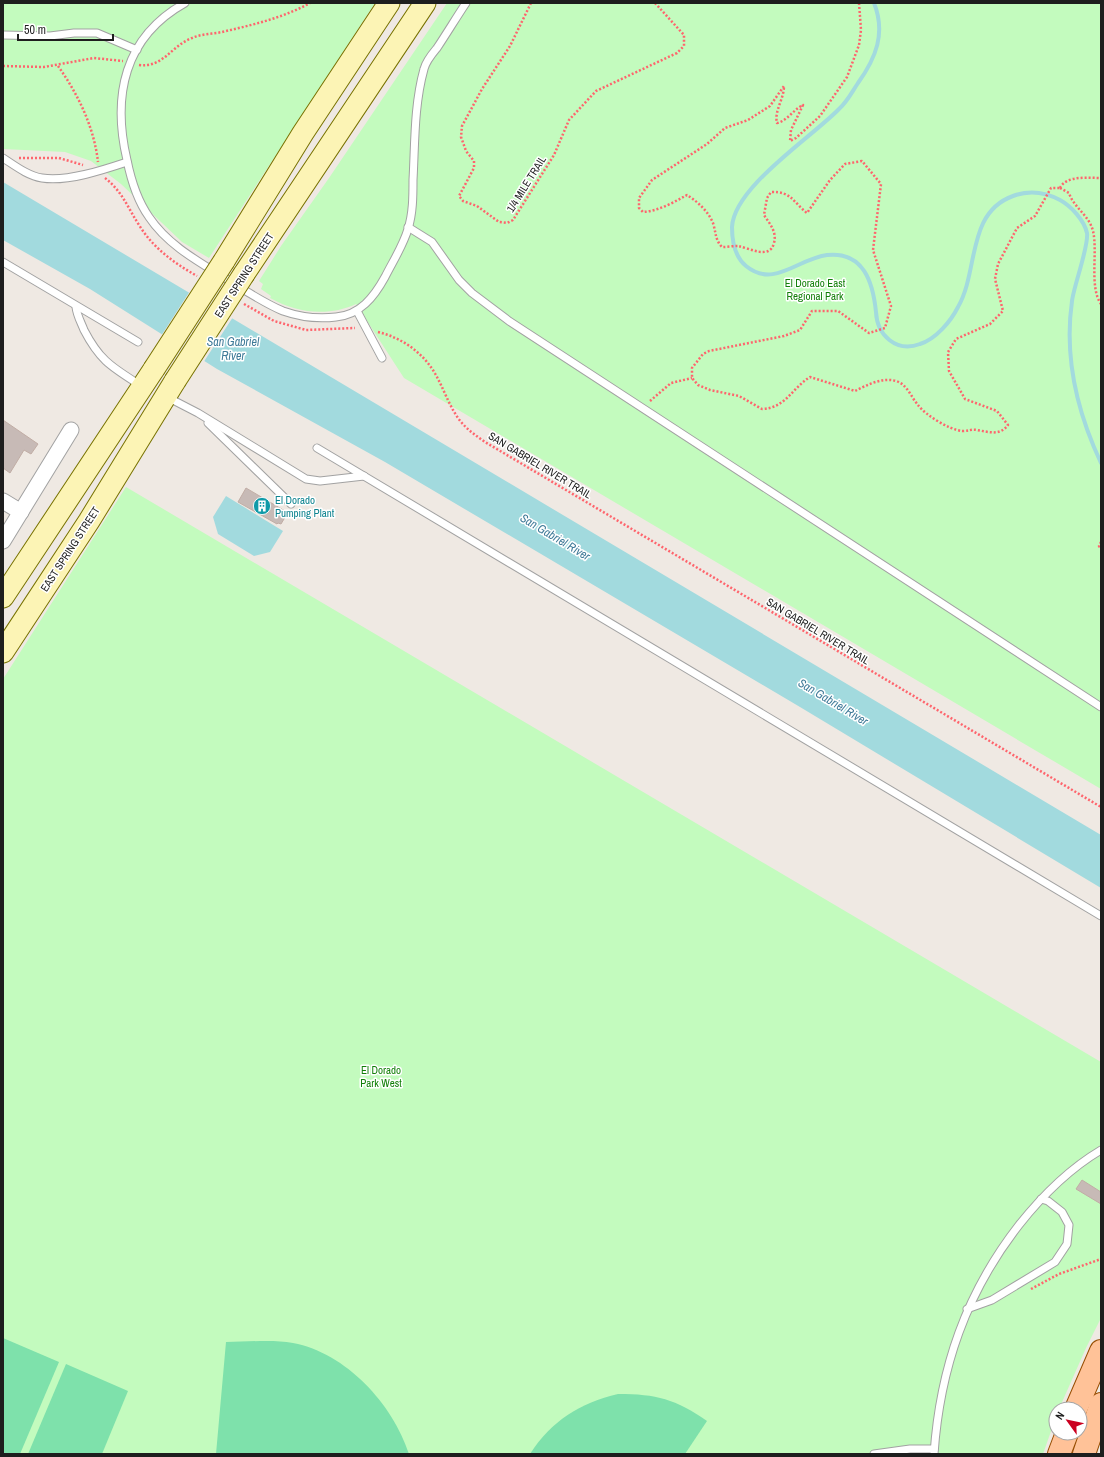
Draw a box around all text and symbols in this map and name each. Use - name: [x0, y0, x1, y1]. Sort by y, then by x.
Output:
- scale bar: [18, 16, 113, 42]
- text: 50 m: [24, 22, 46, 38]
- street label: 1/4 MILE TRAIL: [503, 153, 549, 215]
- street label: EAST SPRING STREET: [211, 229, 277, 320]
- park label: El Dorado East Regional Park: [785, 276, 846, 303]
- water label: San Gabriel River: [207, 334, 260, 364]
- street label: SAN GABRIEL RIVER TRAIL: [486, 429, 594, 501]
- place label: El Dorado Pumping Plant: [275, 493, 335, 520]
- building icon: El Dorado Pumping Plant: [252, 496, 272, 516]
- street label: EAST SPRING STREET: [37, 503, 103, 594]
- water label: San Gabriel River: [517, 510, 593, 565]
- street label: SAN GABRIEL RIVER TRAIL: [764, 595, 872, 667]
- water label: San Gabriel River: [795, 675, 871, 730]
- park label: El Dorado Park West: [360, 1063, 402, 1090]
- north arrow: [1048, 1401, 1088, 1441]
- text: N: [1052, 1409, 1067, 1422]

